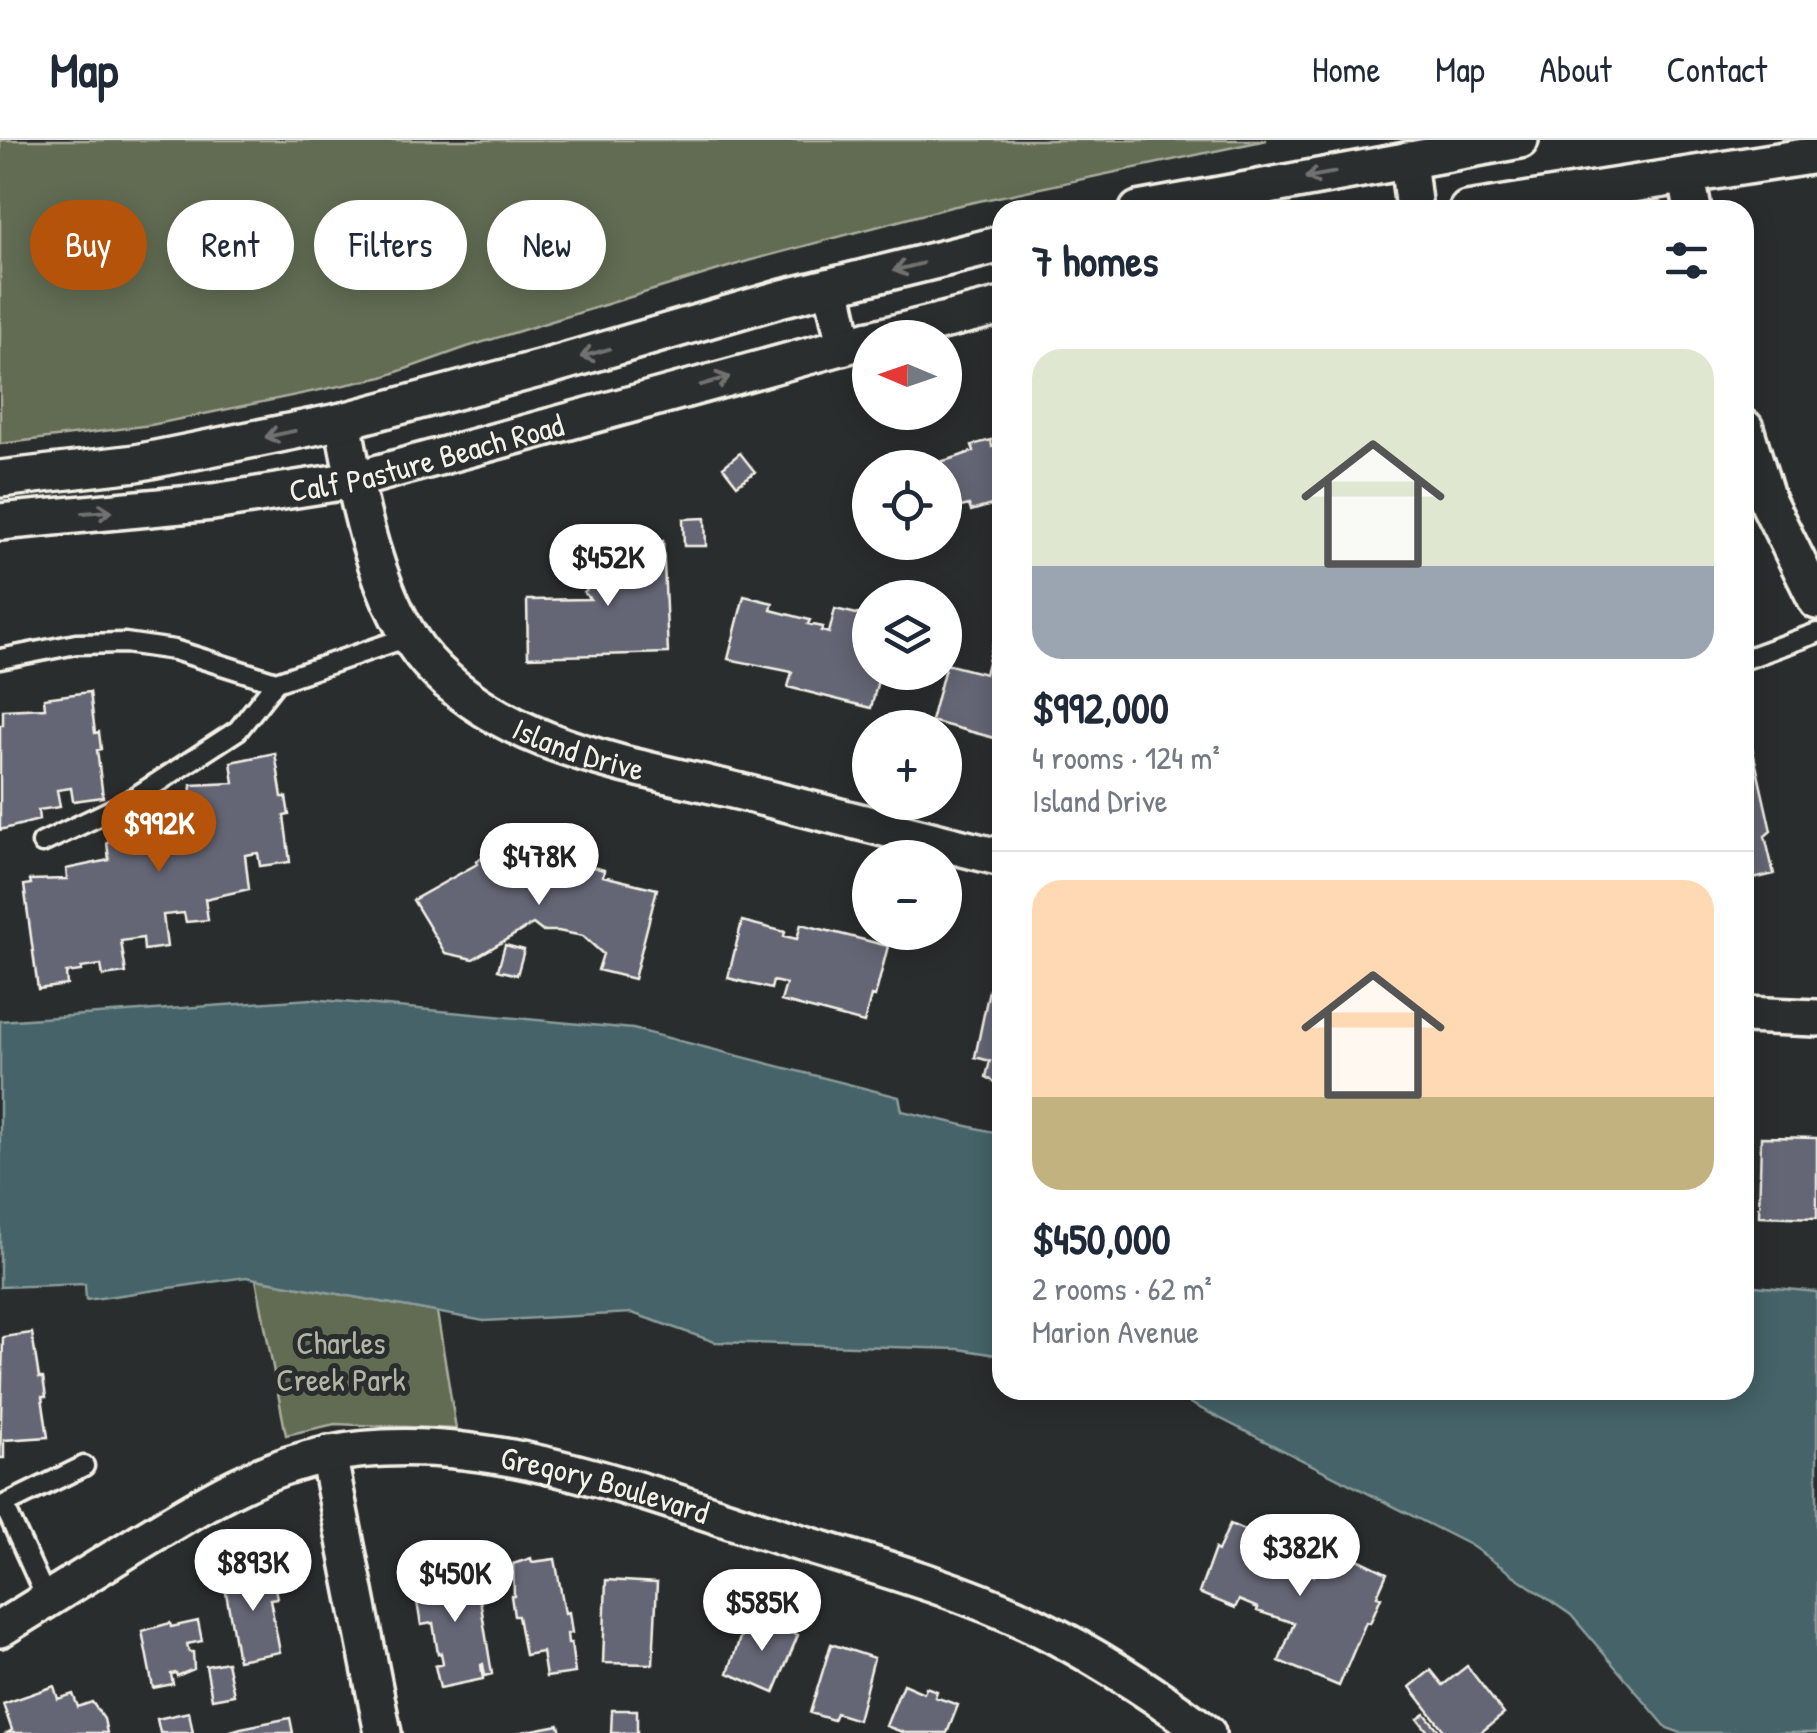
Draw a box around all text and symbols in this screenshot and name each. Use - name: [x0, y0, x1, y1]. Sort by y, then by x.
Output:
- text: Map: [50, 37, 118, 102]
- text: Home: [1312, 46, 1380, 93]
- text: Map: [1435, 46, 1485, 93]
- text: About: [1540, 46, 1612, 93]
- text: Contact: [1667, 46, 1767, 93]
- one-way arrow: [1304, 166, 1337, 185]
- chip: Buy: [30, 200, 147, 290]
- chip: Rent: [167, 200, 294, 290]
- chip: Filters: [314, 200, 467, 290]
- chip: New: [487, 200, 606, 290]
- text: 7 homes: [1032, 232, 1158, 289]
- icon: filters: [1659, 233, 1714, 288]
- one-way arrow: [893, 259, 924, 278]
- north arrow: [852, 320, 962, 430]
- map controls: [852, 320, 962, 950]
- one-way arrow: [579, 345, 611, 363]
- one-way arrow: [699, 371, 730, 389]
- street label: Calf Pasture Beach Road: [286, 402, 568, 511]
- icon: home: [1283, 414, 1463, 594]
- one-way arrow: [265, 426, 297, 445]
- button: locate: [852, 450, 962, 560]
- one-way arrow: [80, 503, 113, 522]
- pin: $452K: [538, 524, 678, 609]
- text: $452K: [571, 535, 645, 578]
- button: layers: [852, 580, 962, 690]
- text: $992,000: [1032, 679, 1169, 736]
- street label: Island Drive: [506, 707, 649, 790]
- button: +: [852, 710, 962, 820]
- text: 4 rooms · 124 m²: [1032, 736, 1220, 779]
- text: Island Drive: [1032, 779, 1167, 822]
- pin: $992K: [89, 790, 229, 875]
- text: $992K: [123, 801, 195, 844]
- pin: $478K: [469, 823, 609, 908]
- text: $478K: [502, 834, 576, 877]
- button: −: [852, 840, 962, 950]
- icon: home: [1283, 945, 1463, 1125]
- text: $450,000: [1032, 1210, 1171, 1267]
- text: 2 rooms · 62 m²: [1032, 1267, 1212, 1310]
- text: Marion Avenue: [1032, 1310, 1199, 1353]
- park label: Charles Creek Park: [276, 1321, 406, 1401]
- street label: Gregory Boulevard: [498, 1435, 715, 1533]
- pin: $382K: [1230, 1514, 1370, 1599]
- text: $382K: [1262, 1525, 1338, 1568]
- pin: $893K: [183, 1529, 323, 1614]
- text: $893K: [217, 1540, 289, 1583]
- pin: $450K: [385, 1540, 525, 1625]
- text: $450K: [419, 1551, 491, 1594]
- pin: $585K: [692, 1569, 832, 1654]
- text: $585K: [725, 1580, 799, 1623]

